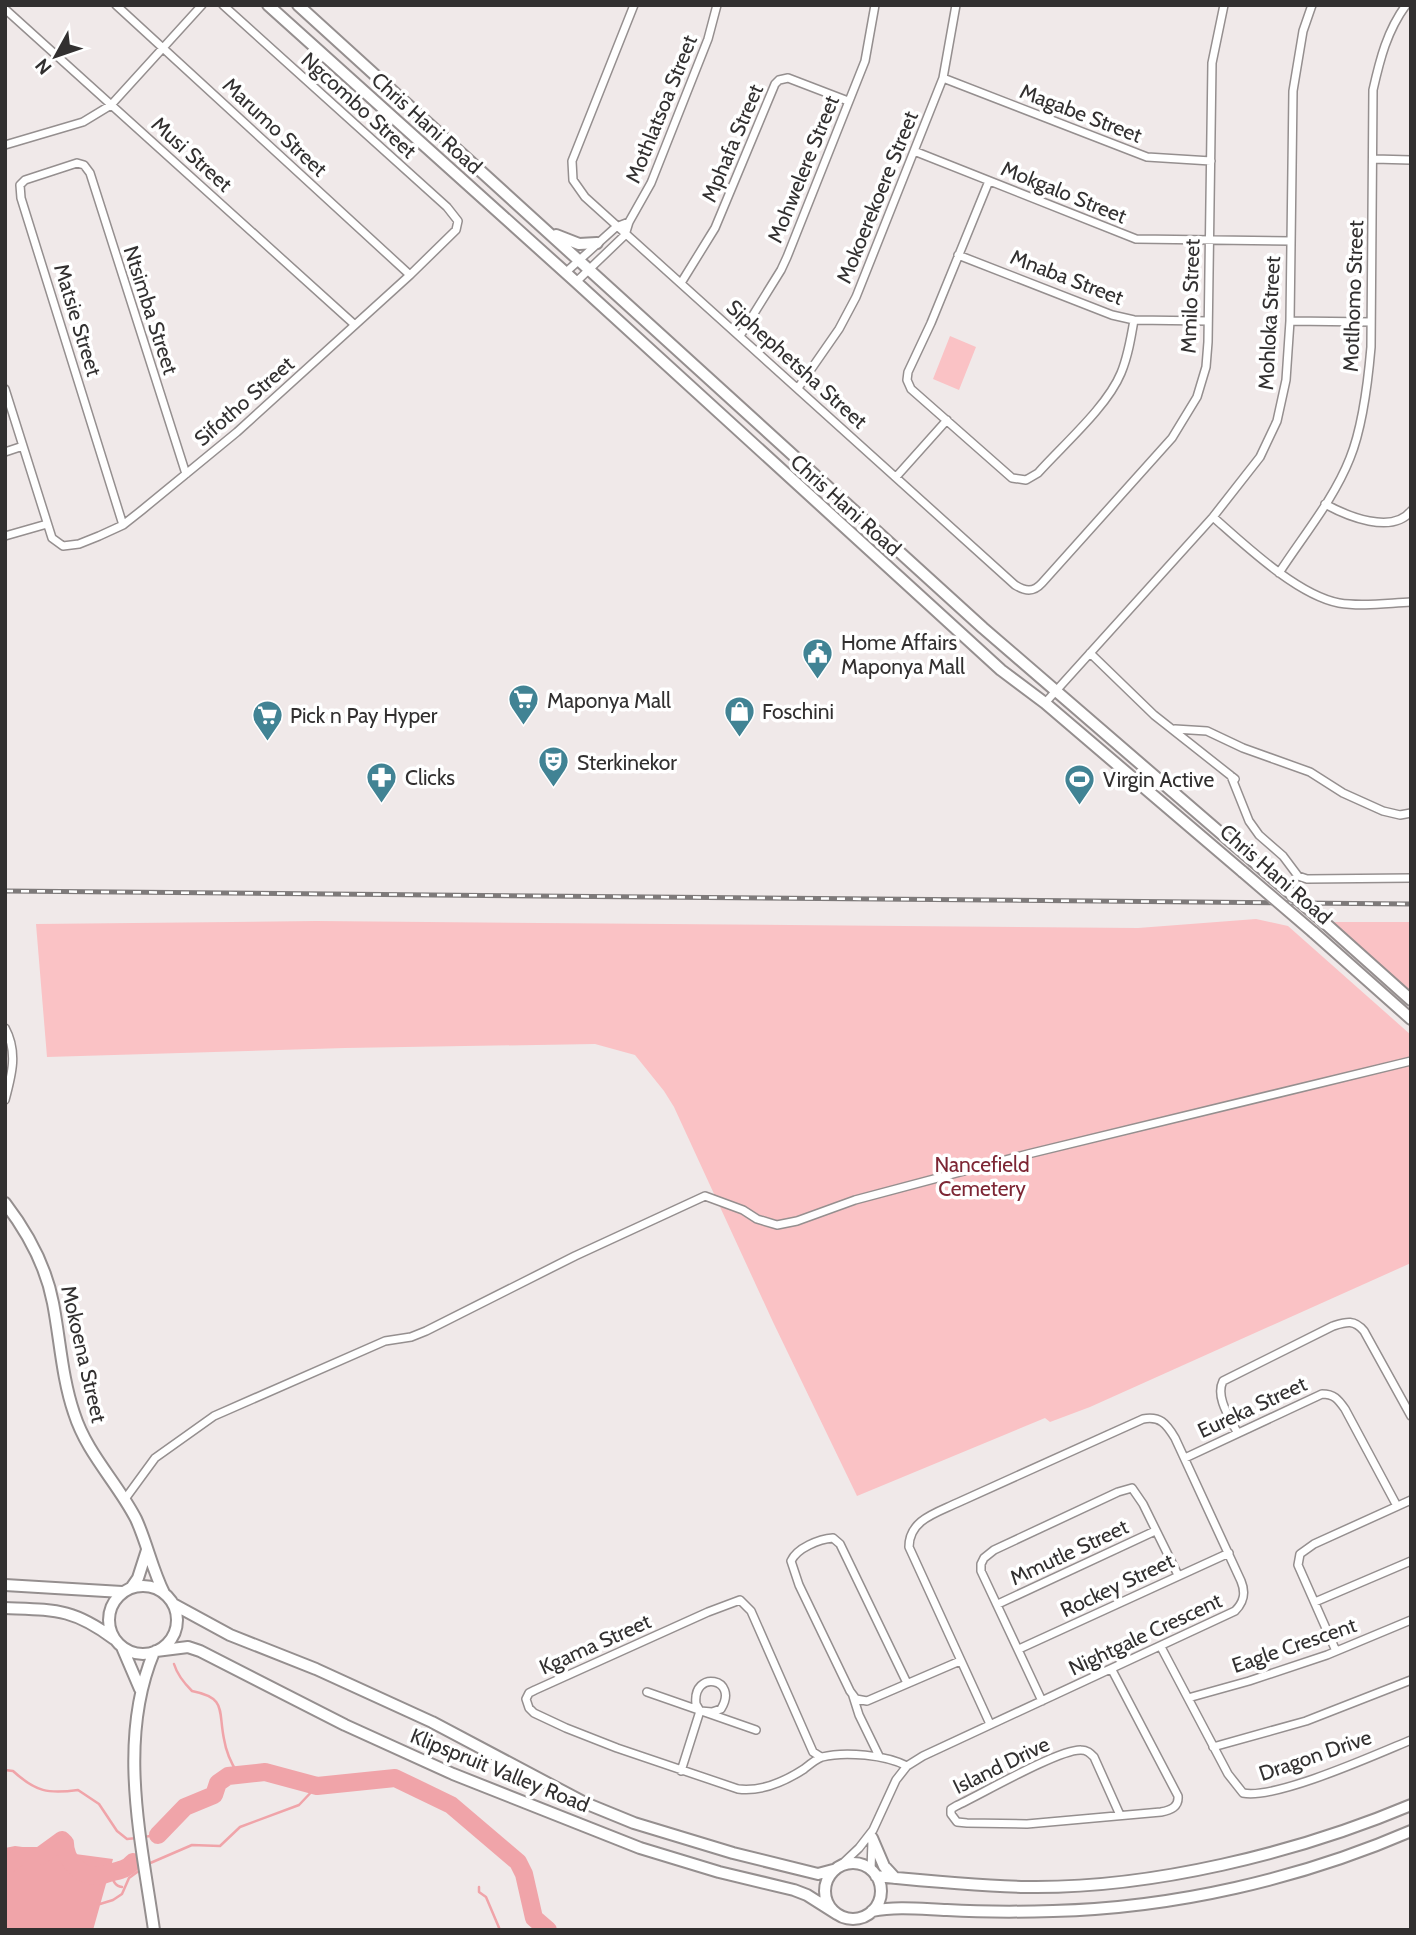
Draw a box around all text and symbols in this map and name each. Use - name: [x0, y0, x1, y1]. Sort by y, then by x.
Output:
- north arrow: [21, 21, 91, 91]
- street label: Mothlatsoa Street: [620, 31, 702, 187]
- street label: Ngcombo Street: [296, 47, 422, 163]
- text: N: [30, 54, 56, 79]
- street label: Chris Hani Road: [367, 67, 487, 179]
- street label: Marumo Street: [218, 72, 332, 182]
- street label: Magabe Street: [1016, 78, 1146, 148]
- street label: Mphafa Street: [696, 80, 768, 206]
- street label: Mohwelere Street: [762, 92, 844, 246]
- street label: Mokoerekoere Street: [831, 107, 923, 287]
- street label: Musi Street: [147, 111, 237, 197]
- street label: Mokgalo Street: [998, 155, 1130, 229]
- street label: Motlhomo Street: [1338, 220, 1368, 372]
- street label: Mmilo Street: [1176, 238, 1204, 354]
- street label: Ntsimba Street: [118, 243, 184, 377]
- street label: Mnaba Street: [1007, 244, 1127, 310]
- street label: Mohloka Street: [1253, 255, 1285, 391]
- street label: Matsie Street: [49, 261, 107, 379]
- street label: Siphephetsha Street: [722, 294, 872, 434]
- street label: Sifotho Street: [189, 351, 299, 451]
- street label: Chris Hani Road: [786, 449, 906, 561]
- place label: Home Affairs Maponya Mall: [841, 630, 965, 679]
- public building icon: Home Affairs Maponya Mall: [801, 637, 835, 681]
- supermarket icon: Maponya Mall: [507, 683, 541, 727]
- place label: Maponya Mall: [547, 688, 671, 713]
- shop icon: Foschini: [722, 694, 756, 738]
- supermarket icon: Pick n Pay Hyper: [250, 698, 284, 742]
- place label: Foschini: [762, 699, 834, 724]
- place label: Pick n Pay Hyper: [290, 703, 438, 728]
- theatre icon: Sterkinekor: [537, 745, 571, 789]
- place label: Sterkinekor: [577, 750, 677, 775]
- pharmacy icon: Clicks: [365, 760, 399, 804]
- sports icon: Virgin Active: [1063, 762, 1097, 806]
- place label: Clicks: [405, 765, 455, 790]
- place label: Virgin Active: [1103, 767, 1214, 792]
- street label: Chris Hani Road: [1215, 819, 1337, 929]
- park label: Nancefield Cemetery: [934, 1152, 1030, 1201]
- street label: Mokoena Street: [56, 1283, 112, 1425]
- street label: Eureka Street: [1193, 1371, 1311, 1443]
- street label: Mmutle Street: [1006, 1514, 1132, 1590]
- street label: Rockey Street: [1056, 1548, 1178, 1622]
- street label: Nightgale Crescent: [1064, 1588, 1226, 1680]
- street label: Kgama Street: [535, 1608, 655, 1680]
- street label: Eagle Crescent: [1229, 1612, 1359, 1678]
- street label: Klipspruit Valley Road: [407, 1723, 593, 1817]
- street label: Dragon Drive: [1255, 1724, 1375, 1786]
- street label: Island Drive: [949, 1731, 1053, 1799]

